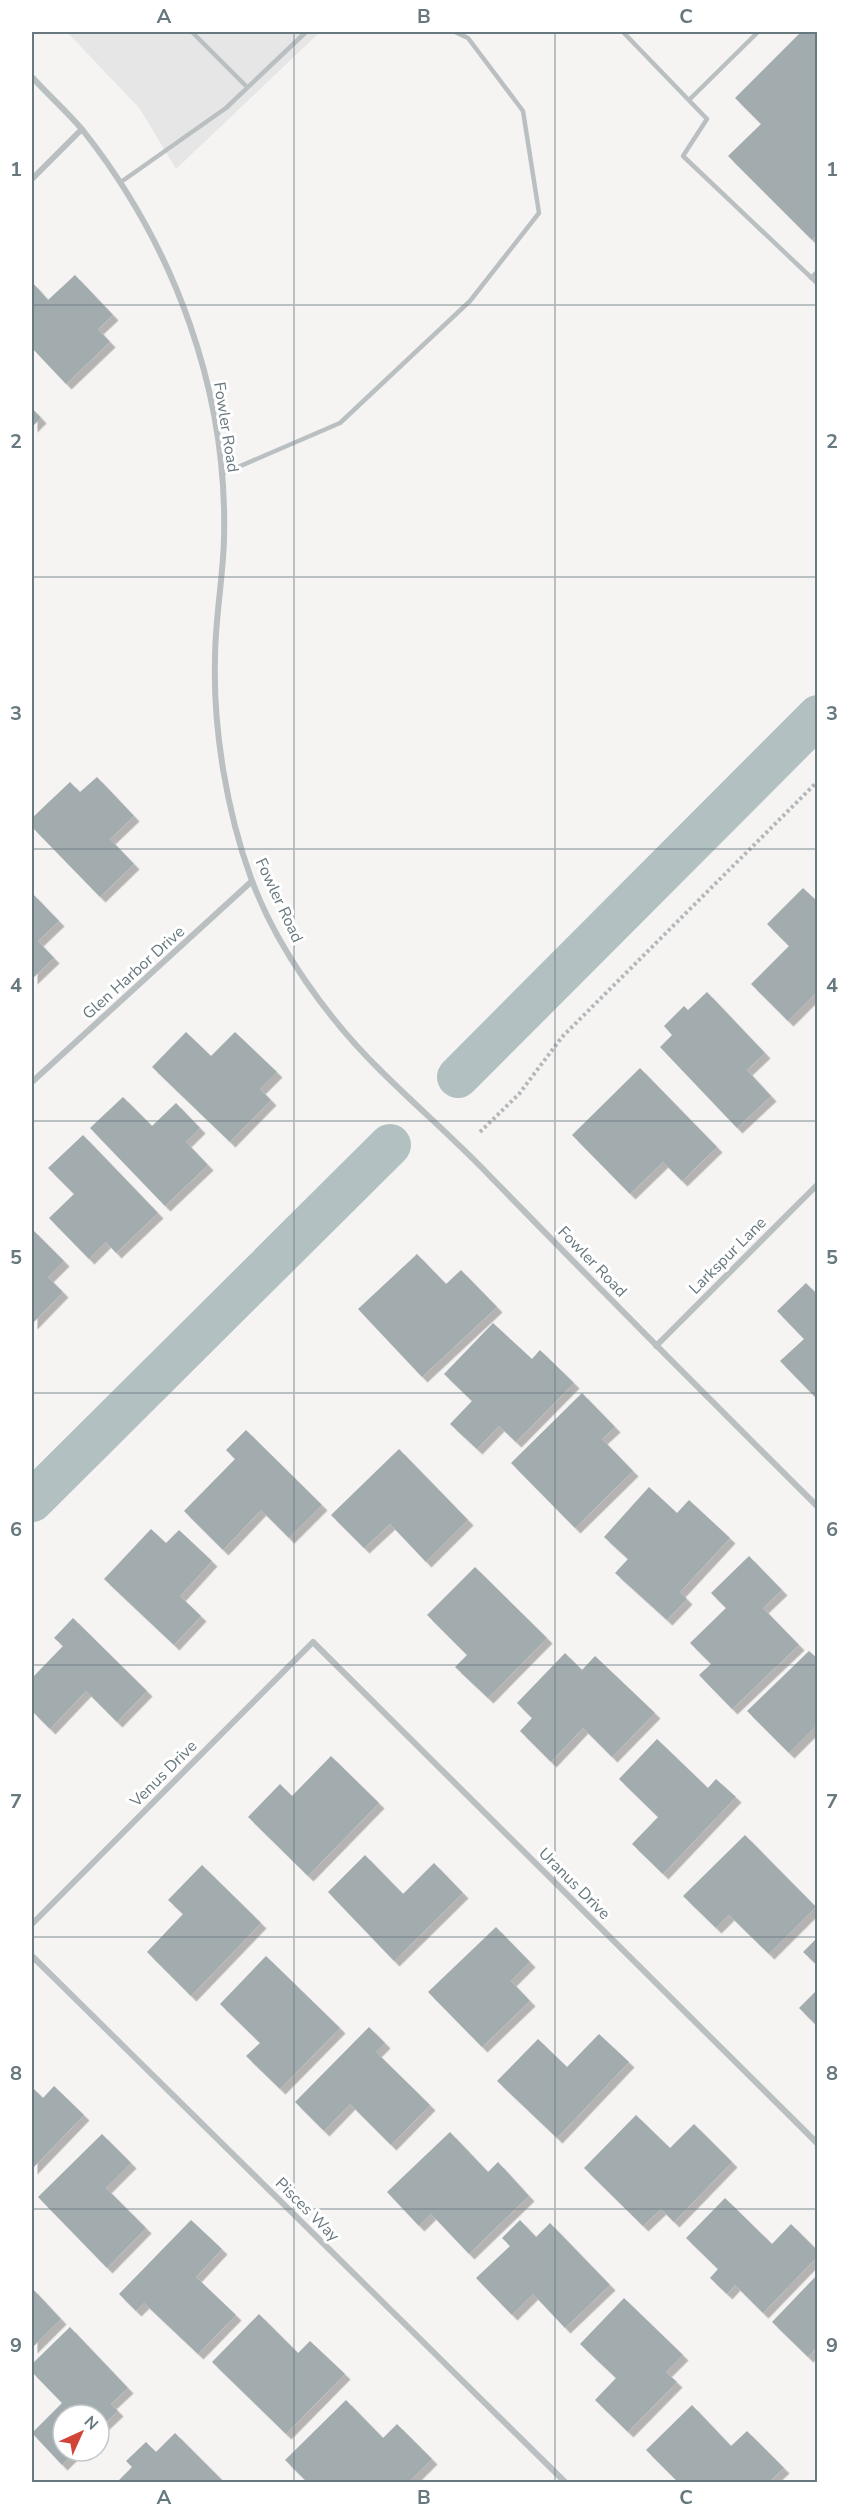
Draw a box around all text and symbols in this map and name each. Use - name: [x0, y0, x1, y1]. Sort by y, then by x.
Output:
- text: A: [157, 3, 172, 30]
- text: B: [417, 3, 431, 30]
- text: C: [679, 3, 693, 30]
- text: 1: [10, 156, 22, 183]
- text: 1: [826, 156, 838, 183]
- street label: Fowler Road: [208, 381, 244, 474]
- text: 2: [10, 428, 22, 455]
- text: 2: [826, 428, 838, 455]
- text: 3: [10, 700, 22, 727]
- text: 3: [826, 700, 838, 727]
- street label: Fowler Road: [250, 855, 308, 946]
- street label: Glen Harbor Drive: [78, 921, 189, 1025]
- text: 4: [10, 972, 22, 999]
- text: 4: [826, 972, 838, 999]
- street label: Larkspur Lane: [684, 1212, 771, 1299]
- street label: Fowler Road: [553, 1221, 632, 1302]
- text: 5: [10, 1244, 22, 1271]
- text: 5: [826, 1244, 838, 1271]
- text: 6: [10, 1516, 22, 1543]
- text: 6: [826, 1516, 838, 1543]
- street label: Venus Drive: [125, 1735, 202, 1813]
- text: 7: [10, 1788, 22, 1815]
- text: 7: [826, 1788, 838, 1815]
- street label: Uranus Drive: [533, 1843, 615, 1925]
- text: 8: [10, 2060, 22, 2087]
- text: 8: [826, 2060, 838, 2087]
- street label: Pisces Way: [270, 2173, 345, 2247]
- text: 9: [10, 2332, 22, 2359]
- text: 9: [826, 2332, 838, 2359]
- north arrow: [51, 2403, 111, 2463]
- text: N: [79, 2411, 103, 2435]
- text: A: [157, 2484, 172, 2511]
- text: B: [417, 2484, 431, 2511]
- text: C: [679, 2484, 693, 2511]

